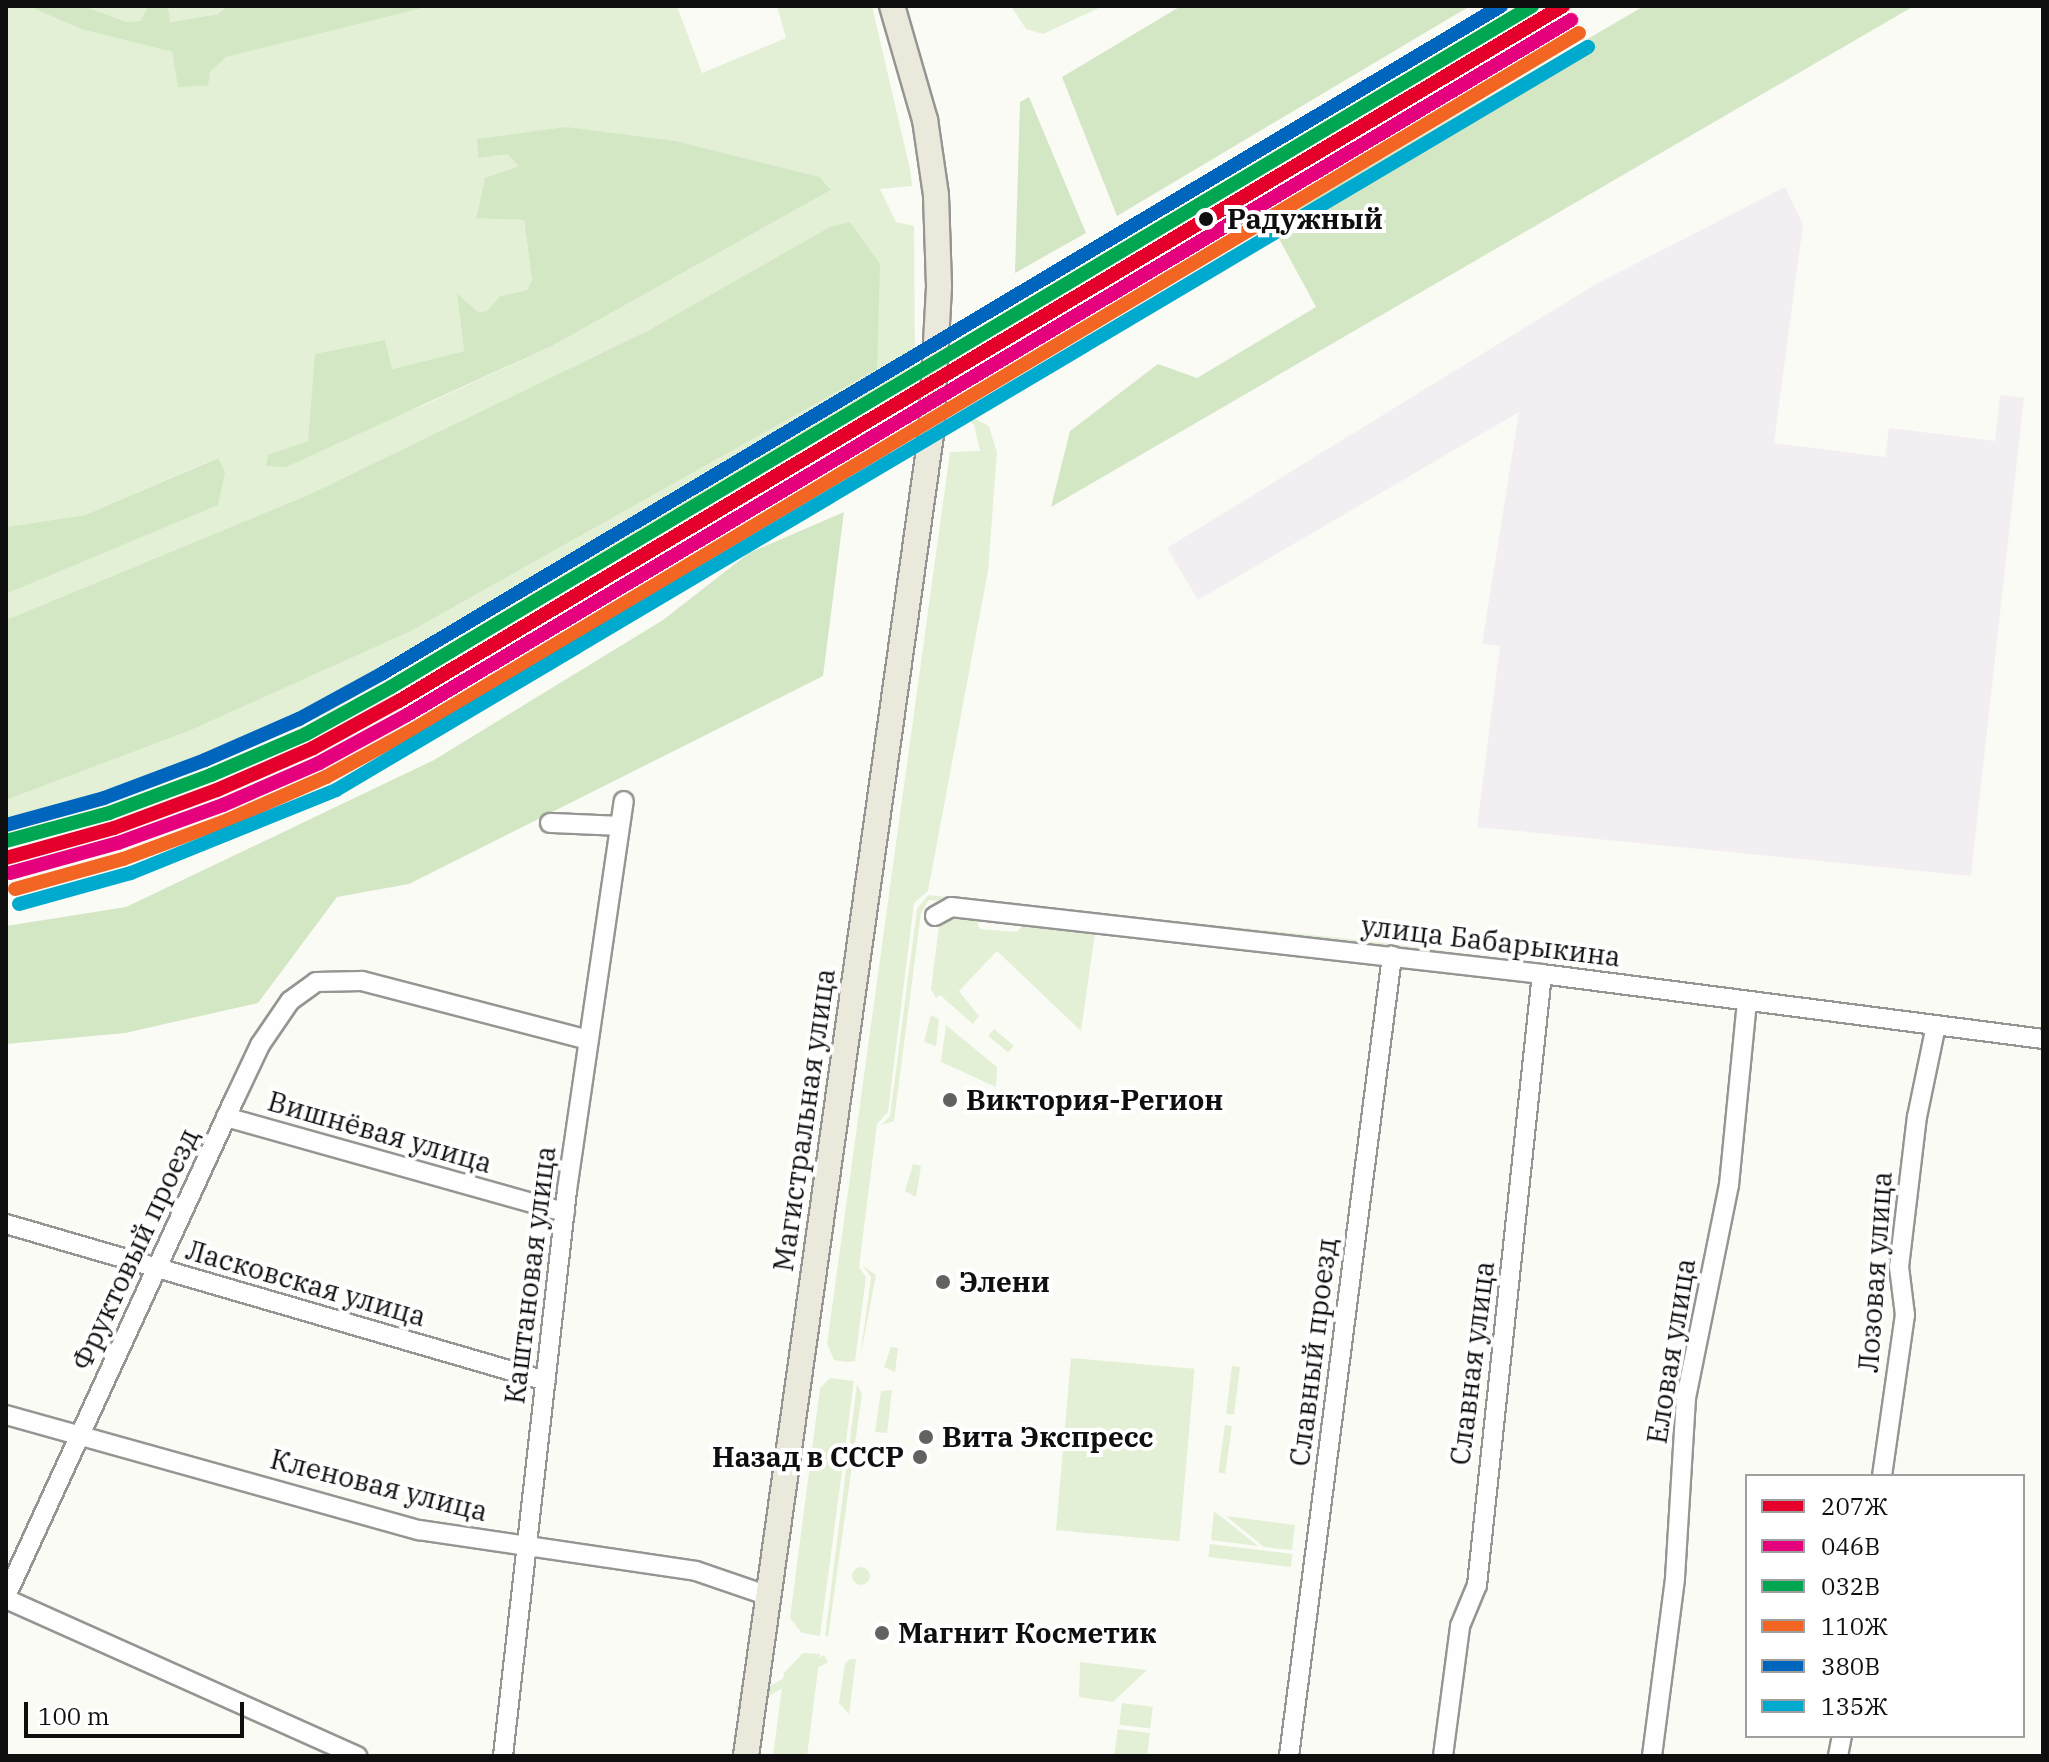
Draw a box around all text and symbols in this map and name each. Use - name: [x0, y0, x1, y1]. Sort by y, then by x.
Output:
- place label: Радужный: [1227, 202, 1383, 236]
- marker: Радужный: [1192, 205, 1220, 233]
- street label: улица Бабарыкина: [1359, 908, 1623, 974]
- street label: Магистральная улица: [766, 966, 842, 1274]
- place label: Виктория-Регион: [966, 1083, 1223, 1117]
- street label: Вишнёвая улица: [264, 1084, 496, 1180]
- marker: Виктория-Регион: [941, 1091, 959, 1109]
- street label: Фруктовый проезд: [64, 1123, 206, 1375]
- street label: Каштановая улица: [498, 1144, 562, 1406]
- street label: Лозовая улица: [1851, 1170, 1899, 1374]
- street label: Ласковская улица: [182, 1233, 430, 1333]
- street label: Славный проезд: [1282, 1236, 1344, 1468]
- street label: Еловая улица: [1640, 1256, 1702, 1446]
- street label: Славная улица: [1443, 1259, 1501, 1467]
- place label: Элени: [959, 1265, 1050, 1299]
- marker: Элени: [934, 1273, 952, 1291]
- place label: Вита Экспресс: [942, 1420, 1154, 1454]
- marker: Вита Экспресс: [917, 1428, 935, 1446]
- place label: Назад в СССР: [712, 1440, 904, 1474]
- street label: Кленовая улица: [267, 1442, 491, 1528]
- marker: Назад в СССР: [911, 1448, 929, 1466]
- legend: [1745, 1474, 2025, 1738]
- text: 207Ж: [1821, 1490, 1888, 1522]
- text: 046В: [1821, 1530, 1880, 1562]
- text: 032В: [1821, 1570, 1880, 1602]
- text: 110Ж: [1821, 1610, 1888, 1642]
- place label: Магнит Косметик: [898, 1616, 1156, 1650]
- marker: Магнит Косметик: [873, 1624, 891, 1642]
- text: 380В: [1821, 1650, 1880, 1682]
- scale bar: [28, 1686, 248, 1736]
- text: 135Ж: [1821, 1690, 1888, 1722]
- text: 100 m: [38, 1700, 110, 1732]

